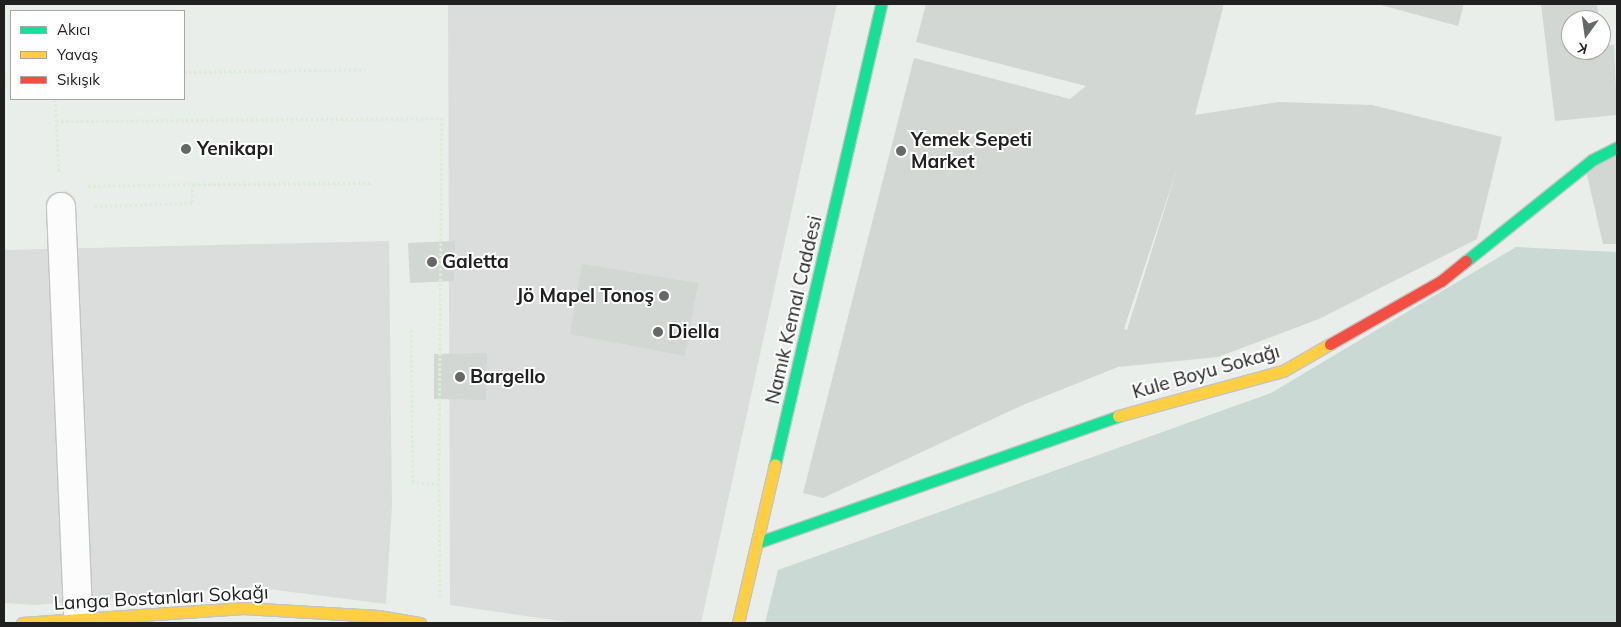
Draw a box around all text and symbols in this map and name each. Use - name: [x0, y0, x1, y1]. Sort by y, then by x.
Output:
- legend: [10, 10, 185, 100]
- north arrow: [1561, 10, 1611, 60]
- text: Akıcı: [57, 20, 90, 39]
- text: K: [1576, 39, 1589, 58]
- text: Yavaş: [57, 45, 98, 64]
- text: Sıkışık: [57, 70, 100, 89]
- place label: Yemek Sepeti Market: [911, 129, 1032, 173]
- place label: Yenikapı: [197, 138, 273, 160]
- marker: Yenikapı: [179, 142, 193, 156]
- marker: Yemek Sepeti Market: [895, 145, 907, 157]
- street label: Namık Kemal Caddesi: [761, 214, 827, 406]
- place label: Galetta: [442, 251, 509, 273]
- marker: Galetta: [426, 256, 438, 268]
- place label: Jö Mapel Tonoş: [516, 285, 654, 307]
- marker: Jö Mapel Tonoş: [658, 290, 670, 302]
- place label: Diella: [668, 321, 720, 343]
- marker: Diella: [652, 326, 664, 338]
- street label: Kule Boyu Sokağı: [1130, 340, 1282, 404]
- place label: Bargello: [470, 366, 546, 388]
- marker: Bargello: [454, 371, 466, 383]
- street label: Langa Bostanları Sokağı: [53, 581, 269, 615]

